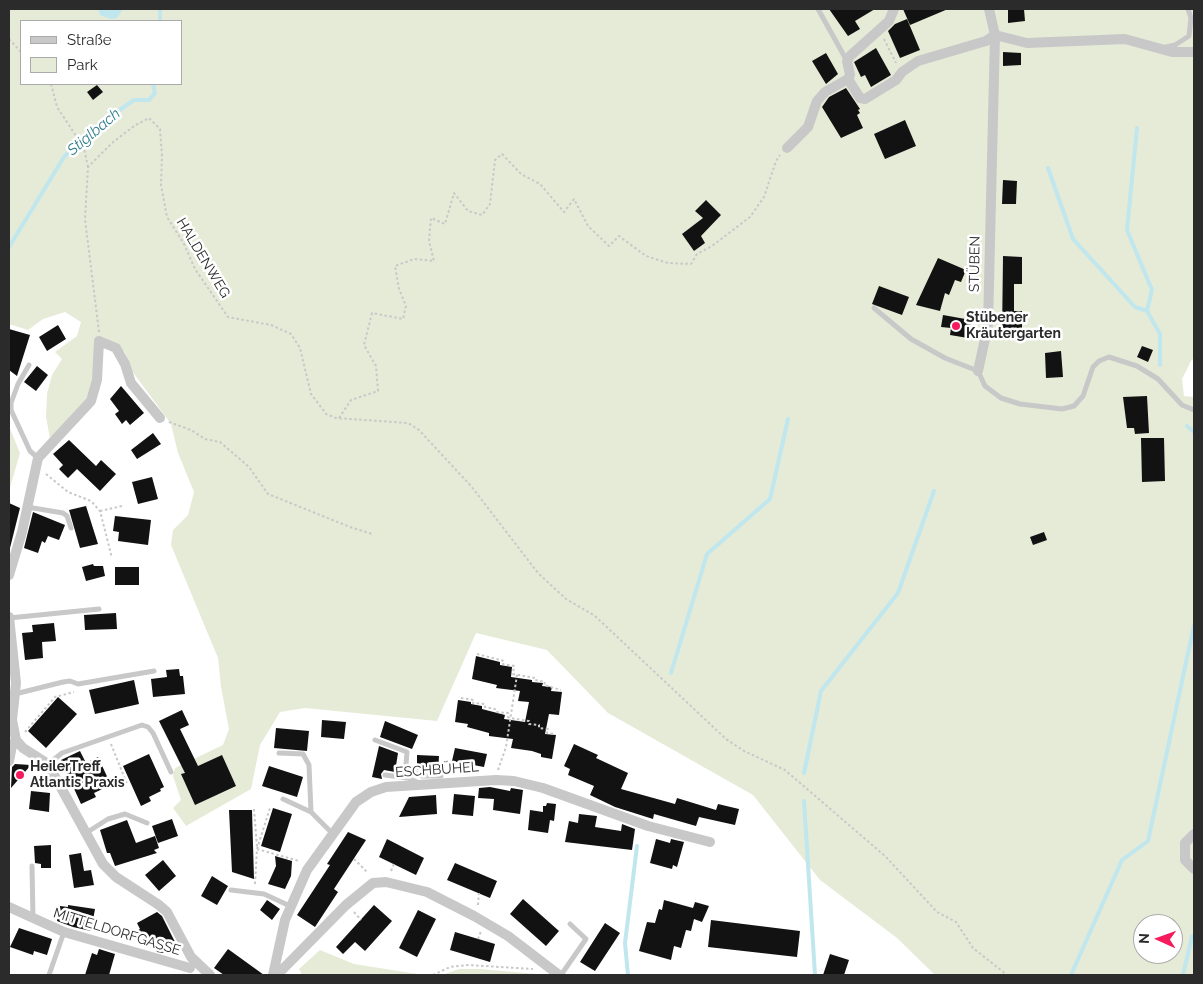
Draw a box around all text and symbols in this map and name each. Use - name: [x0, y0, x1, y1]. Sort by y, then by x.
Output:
- legend: [20, 20, 182, 85]
- text: Straße: [67, 31, 111, 49]
- text: Park: [67, 56, 98, 74]
- water label: Stiglbach: [64, 105, 124, 159]
- street label: HALDENWEG: [173, 215, 233, 301]
- street label: STÜBEN: [966, 236, 984, 292]
- place label: Stübener Kräutergarten: [966, 310, 1061, 342]
- marker: Stübener Kräutergarten: [950, 320, 962, 332]
- place label: HeilerTreff Atlantis Praxis: [30, 759, 125, 792]
- street label: ESCHBÜHEL: [395, 759, 479, 781]
- marker: HeilerTreff Atlantis Praxis: [14, 769, 26, 781]
- street label: MITTELDORFGASSE: [51, 905, 183, 959]
- north arrow: [1133, 914, 1183, 964]
- text: N: [1136, 933, 1152, 944]

